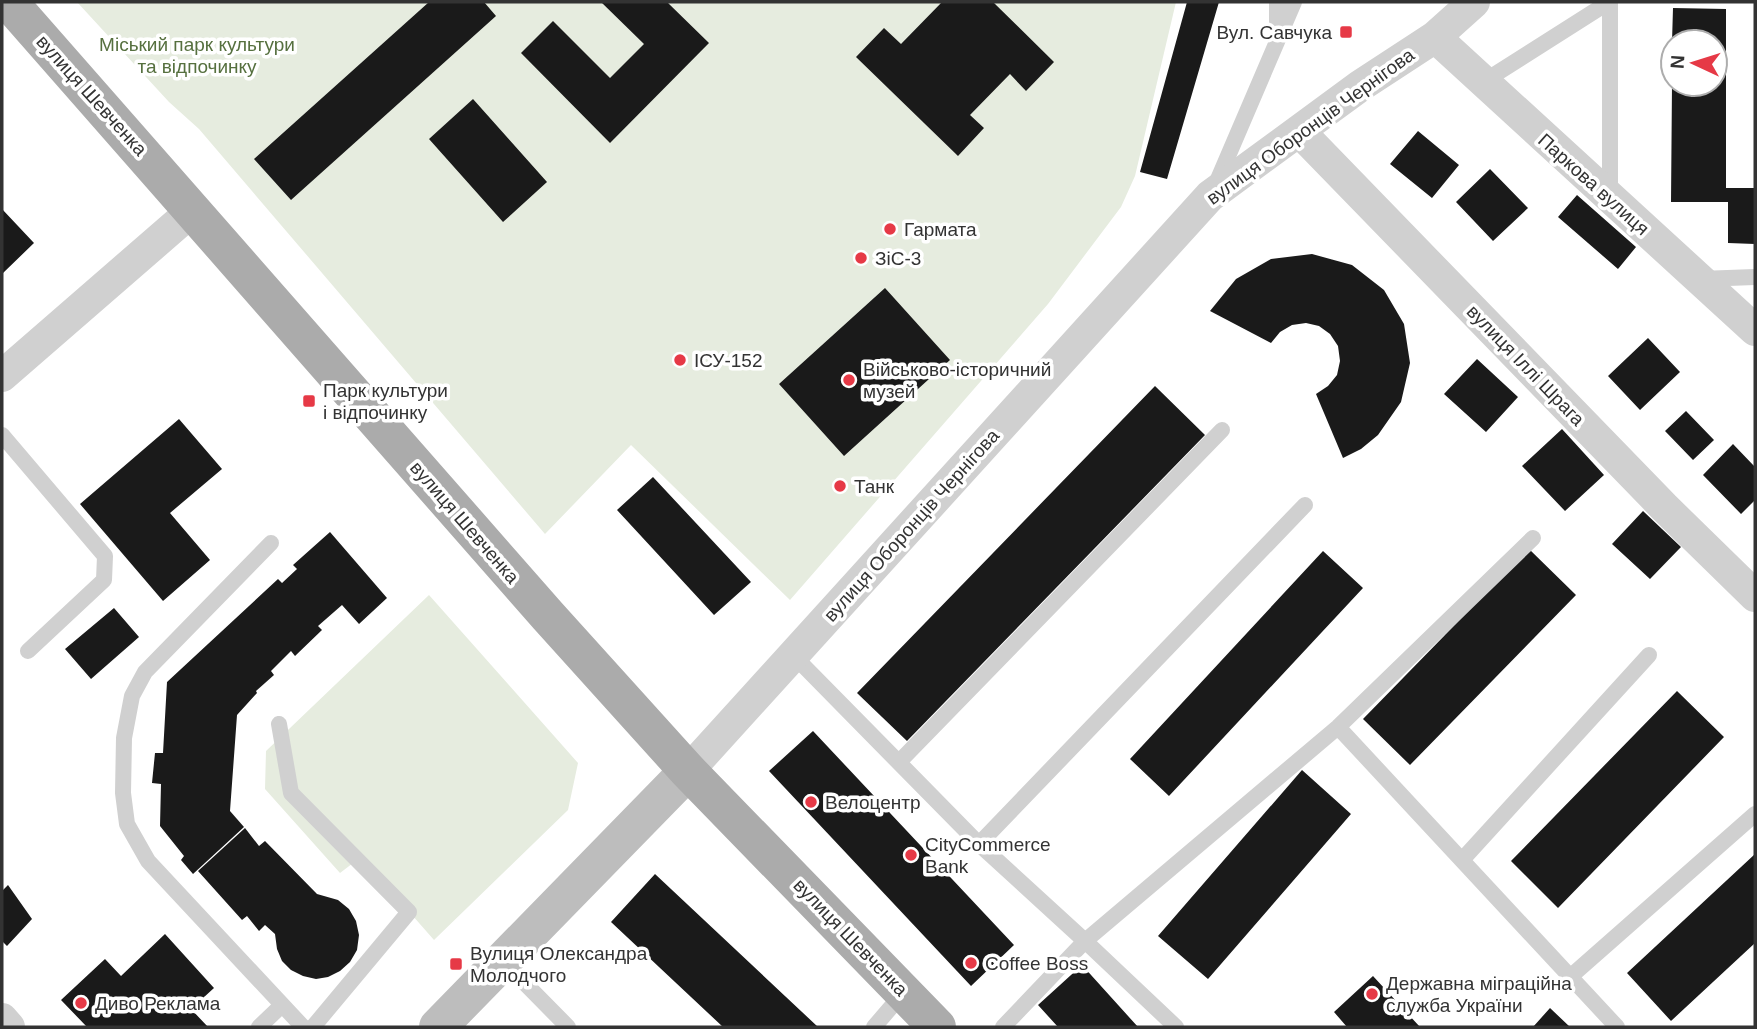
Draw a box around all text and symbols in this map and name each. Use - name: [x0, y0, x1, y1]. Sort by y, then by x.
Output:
- place label: Вул. Савчука: [1216, 22, 1332, 43]
- marker: Вул. Савчука: [1338, 24, 1354, 40]
- north arrow: [1659, 28, 1729, 98]
- street label: вулиця Шевченка: [32, 31, 151, 160]
- park label: Міський парк культури та відпочинку: [99, 34, 295, 77]
- street label: вулиця Оборонців Чернігова: [1202, 44, 1418, 209]
- text: N: [1667, 54, 1688, 69]
- street label: Паркова вулиця: [1534, 129, 1653, 239]
- place label: Гармата: [904, 219, 977, 240]
- marker: Гармата: [882, 221, 898, 237]
- place label: ЗіС-3: [875, 248, 921, 269]
- marker: ЗіС-3: [853, 250, 869, 266]
- street label: вулиця Іллі Шрага: [1463, 301, 1589, 430]
- place label: ІСУ-152: [694, 350, 762, 371]
- marker: ІСУ-152: [672, 352, 688, 368]
- place label: Військово-історичний музей: [863, 359, 1051, 402]
- marker: Військово-історичний музей: [841, 372, 857, 388]
- place label: Парк культури і відпочинку: [323, 380, 448, 423]
- marker: Парк культури і відпочинку: [301, 393, 317, 409]
- street label: вулиця Оборонців Чернігова: [819, 425, 1004, 626]
- street label: вулиця Шевченка: [406, 457, 523, 588]
- place label: Танк: [854, 476, 895, 497]
- marker: Танк: [832, 478, 848, 494]
- place label: Велоцентр: [825, 792, 920, 813]
- marker: Велоцентр: [803, 794, 819, 810]
- place label: CityCommerce Bank: [925, 834, 1051, 877]
- marker: CityCommerce Bank: [903, 847, 919, 863]
- street label: вулиця Шевченка: [789, 875, 912, 1000]
- place label: Вулиця Олександра Молодчого: [470, 943, 648, 986]
- place label: Coffee Boss: [985, 953, 1088, 974]
- marker: Coffee Boss: [963, 955, 979, 971]
- marker: Вулиця Олександра Молодчого: [448, 956, 464, 972]
- place label: Державна міграційна служба України: [1386, 973, 1572, 1016]
- marker: Державна міграційна служба України: [1364, 986, 1380, 1002]
- place label: Диво Реклама: [95, 993, 221, 1014]
- marker: Диво Реклама: [73, 995, 89, 1011]

